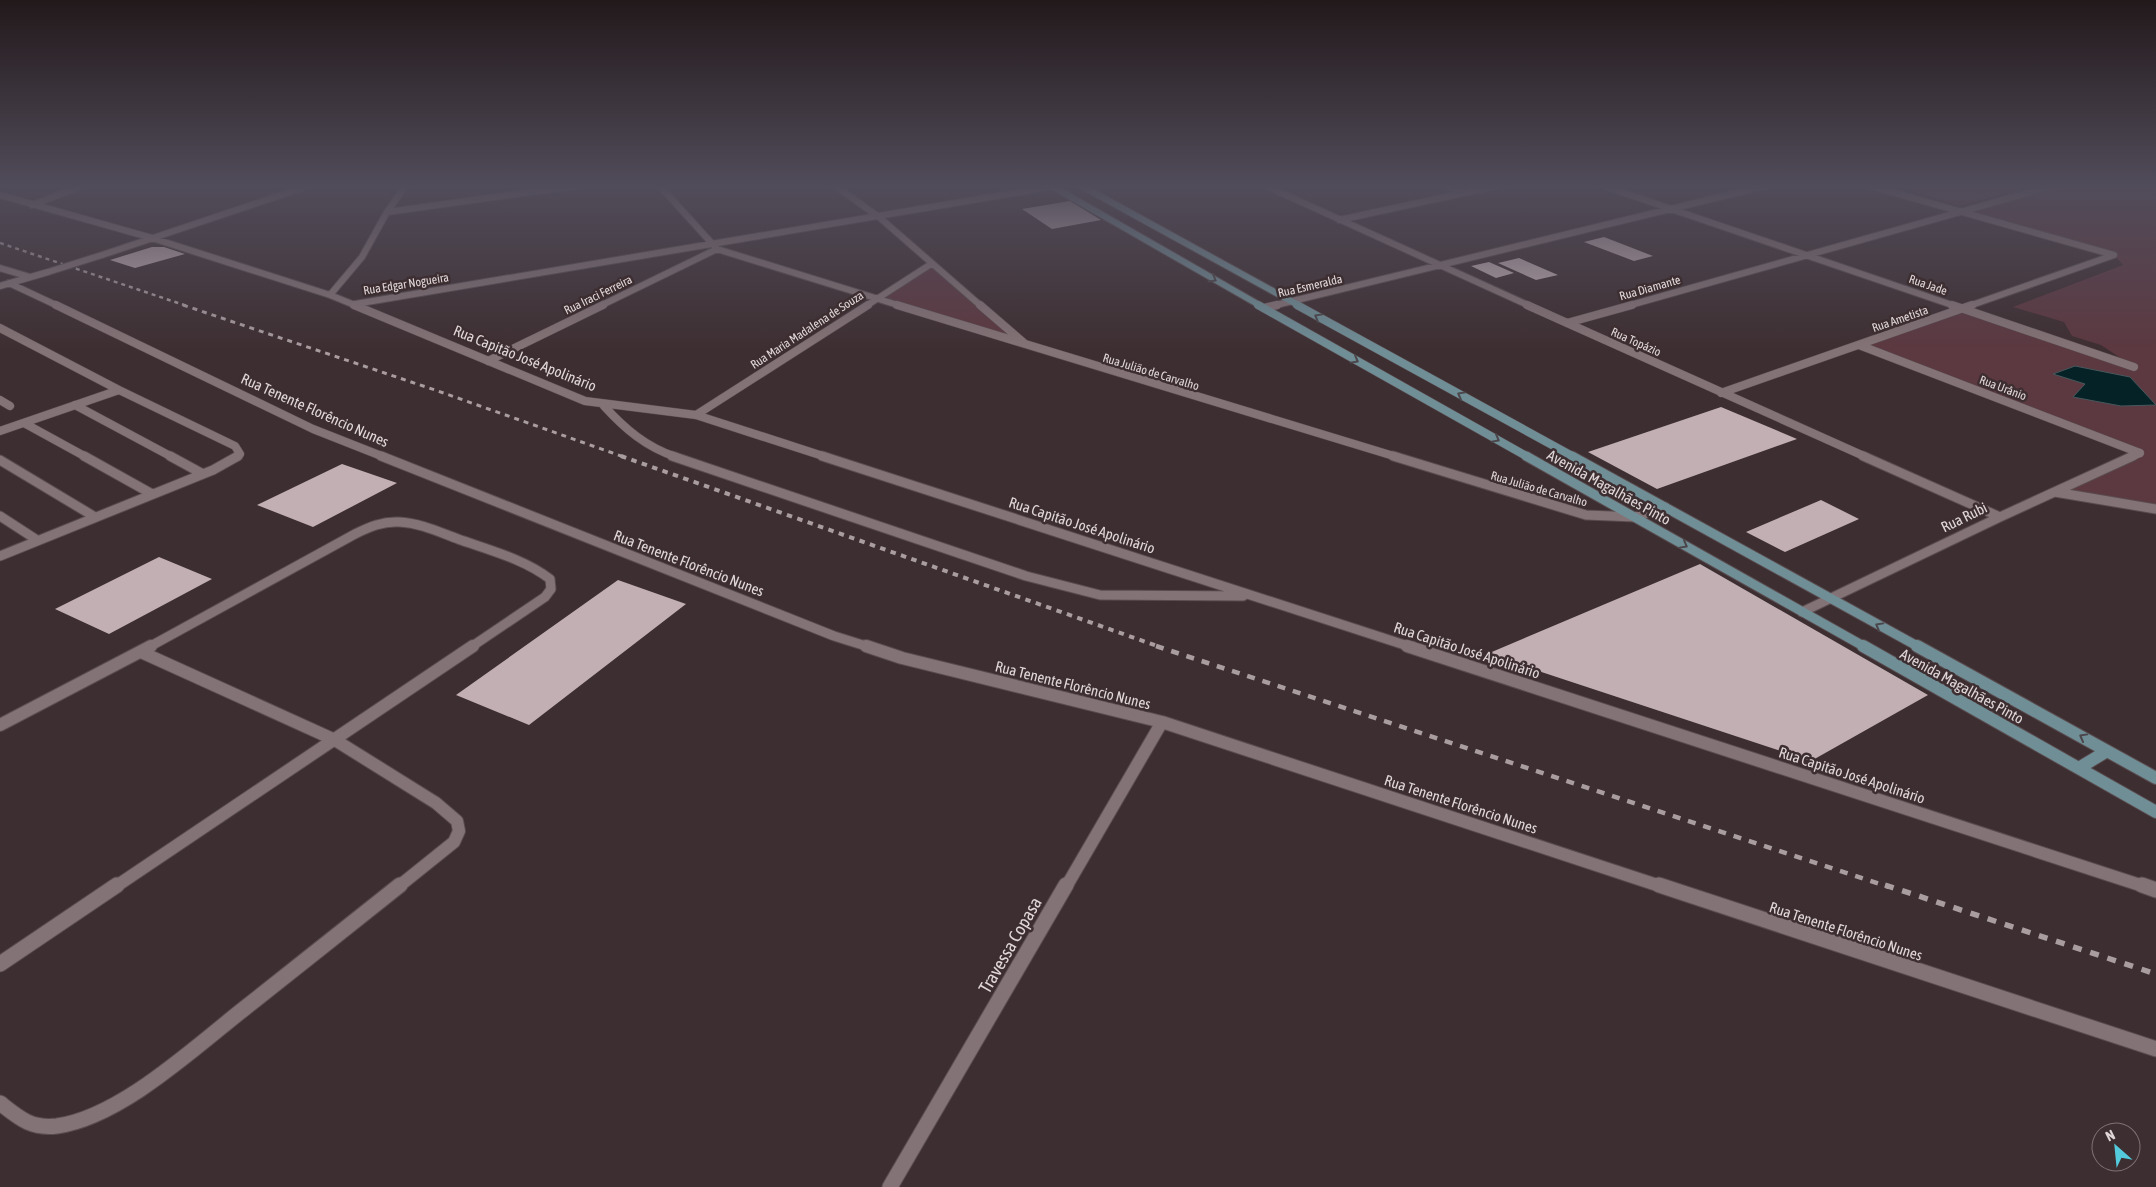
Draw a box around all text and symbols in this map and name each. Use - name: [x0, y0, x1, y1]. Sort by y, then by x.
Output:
- street label: Rua Edgar Nogueira: [362, 270, 450, 298]
- street label: Rua Iraci Ferreira: [562, 272, 634, 318]
- street label: Rua Esmeralda: [1276, 272, 1344, 300]
- street label: Rua Jade: [1907, 272, 1949, 298]
- one-way arrow: [1208, 273, 1217, 283]
- street label: Rua Diamante: [1618, 273, 1682, 303]
- street label: Rua Maria Madalena de Souza: [748, 288, 866, 372]
- street label: Rua Ametista: [1870, 303, 1930, 335]
- one-way arrow: [1315, 313, 1324, 323]
- street label: Rua Capitão José Apolinário: [451, 322, 599, 394]
- street label: Rua Topázio: [1609, 325, 1663, 359]
- street label: Rua Julião de Carvalho: [1101, 351, 1201, 393]
- one-way arrow: [1349, 353, 1358, 363]
- street label: Rua Tenente Florêncio Nunes: [239, 370, 391, 450]
- street label: Rua Urânio: [1978, 373, 2029, 403]
- one-way arrow: [1457, 391, 1466, 401]
- one-way arrow: [1491, 433, 1500, 443]
- street label: Avenida Magalhães Pinto: [1544, 446, 1674, 528]
- street label: Rua Julião de Carvalho: [1489, 469, 1589, 510]
- street label: Rua Capitão José Apolinário: [1007, 493, 1157, 557]
- street label: Rua Rubi: [1938, 499, 1990, 535]
- street label: Rua Tenente Florêncio Nunes: [611, 526, 767, 600]
- one-way arrow: [1678, 539, 1687, 549]
- street label: Rua Capitão José Apolinário: [1392, 618, 1542, 682]
- one-way arrow: [1875, 622, 1884, 632]
- street label: Avenida Magalhães Pinto: [1897, 645, 2027, 727]
- street label: Rua Tenente Florêncio Nunes: [993, 657, 1153, 713]
- one-way arrow: [2079, 734, 2088, 744]
- street label: Rua Capitão José Apolinário: [1777, 743, 1927, 807]
- street label: Rua Tenente Florêncio Nunes: [1382, 771, 1540, 837]
- street label: Travessa Copasa: [974, 893, 1046, 997]
- street label: Rua Tenente Florêncio Nunes: [1767, 898, 1925, 964]
- north arrow: [2091, 1122, 2141, 1172]
- text: N: [2103, 1126, 2117, 1144]

